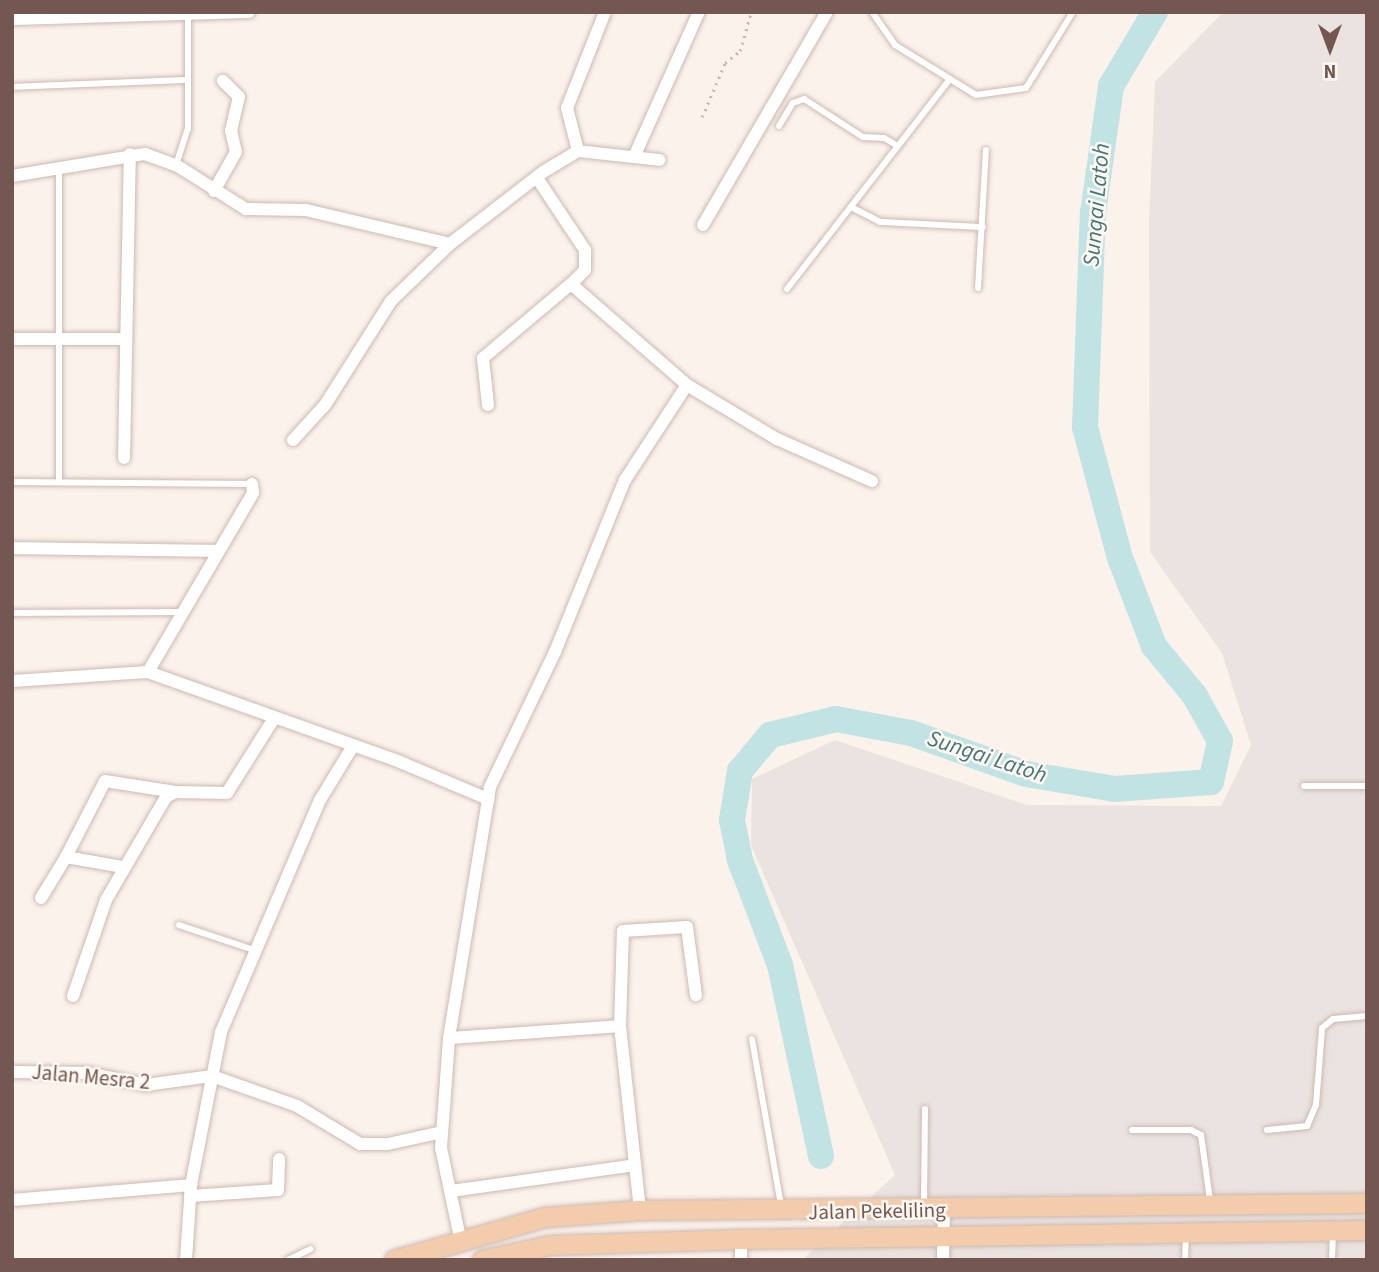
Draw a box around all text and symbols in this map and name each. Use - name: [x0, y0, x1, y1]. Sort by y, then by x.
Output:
- north arrow: [1295, 14, 1365, 84]
- text: N: [1324, 57, 1336, 84]
- water label: Sungai Latoh: [1078, 142, 1116, 268]
- water label: Sungai Latoh: [924, 725, 1050, 789]
- street label: Jalan Mesra 2: [31, 1059, 151, 1095]
- street label: Jalan Pekeliling: [808, 1197, 946, 1225]

